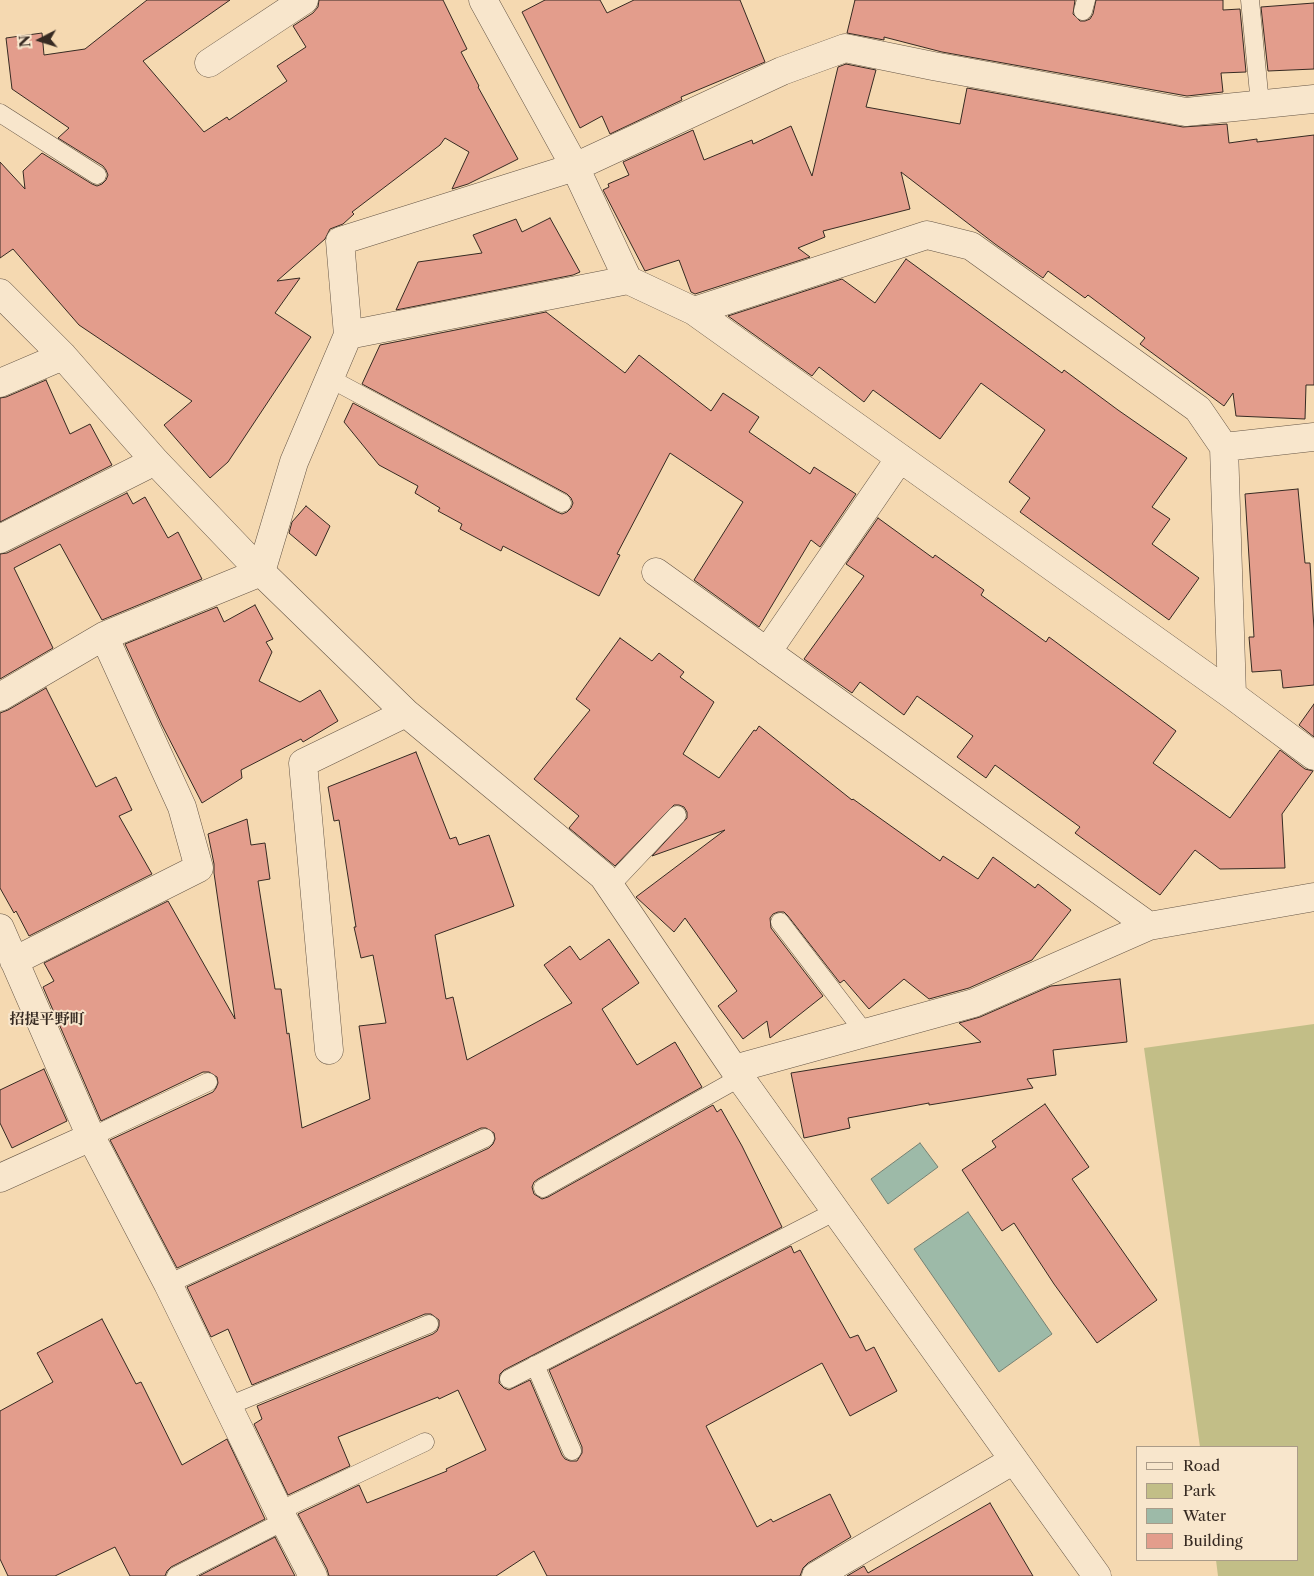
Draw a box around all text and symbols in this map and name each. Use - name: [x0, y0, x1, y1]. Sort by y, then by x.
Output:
- north arrow: [15, 15, 65, 65]
- text: N: [16, 34, 35, 48]
- district label: 招提平野町: [10, 1011, 84, 1029]
- legend: [1136, 1446, 1299, 1561]
- text: Road: [1183, 1456, 1220, 1475]
- text: Park: [1183, 1481, 1216, 1500]
- text: Water: [1183, 1506, 1226, 1525]
- text: Building: [1183, 1531, 1243, 1550]

